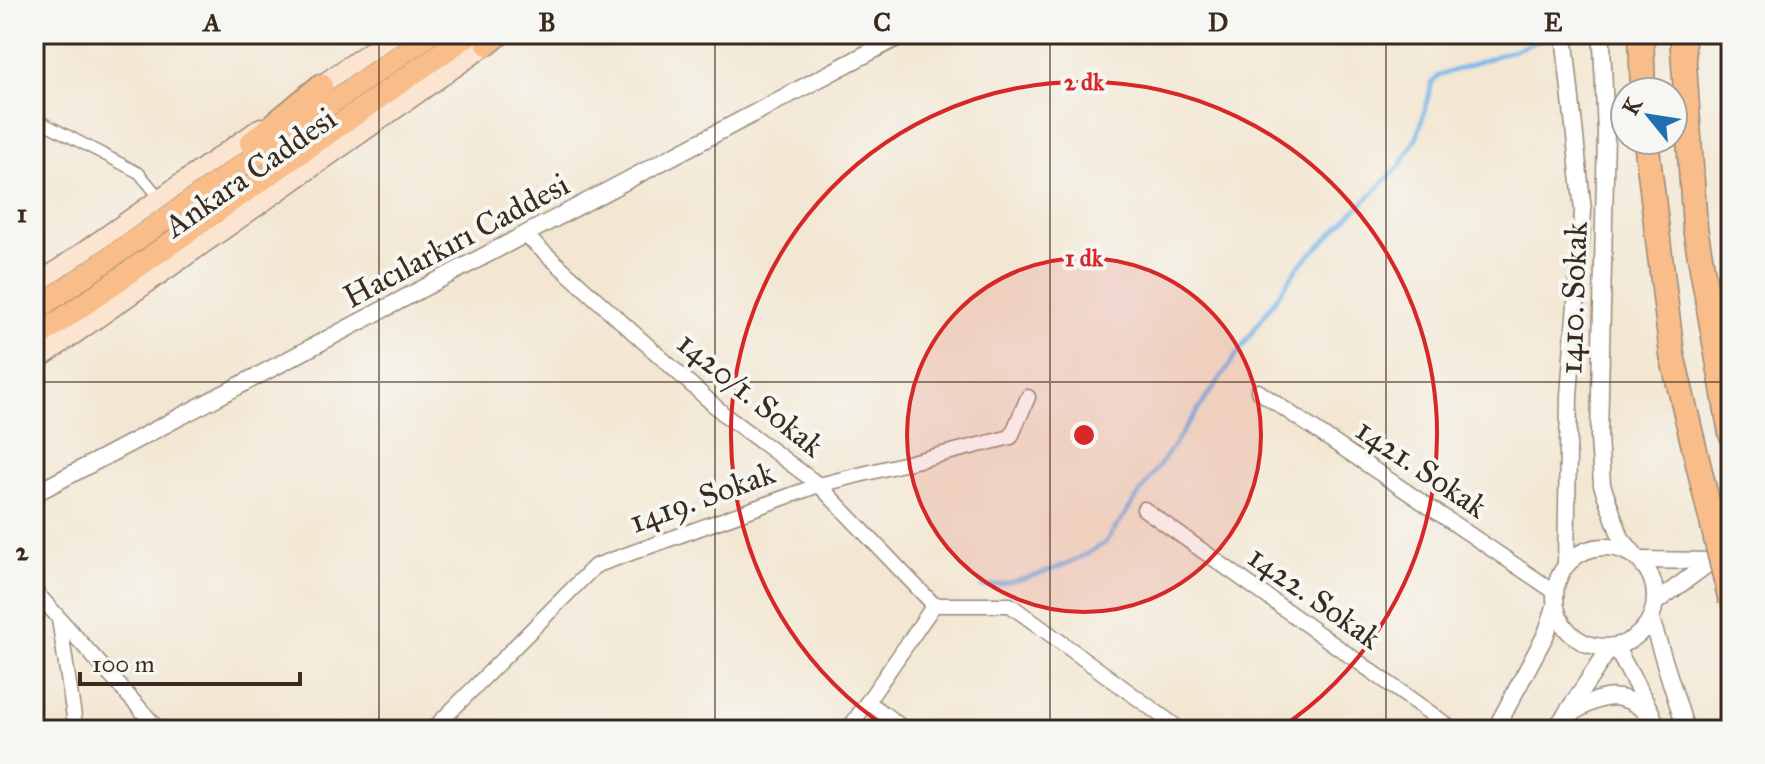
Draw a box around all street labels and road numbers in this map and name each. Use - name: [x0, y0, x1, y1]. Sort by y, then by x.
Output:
- street label: Ankara Caddesi: [155, 99, 344, 247]
- street label: Hacılarkırı Caddesi: [337, 164, 576, 316]
- street label: 1410. Sokak: [1551, 221, 1596, 375]
- street label: 1420/1. Sokak: [669, 323, 832, 465]
- street label: 1421. Sokak: [1349, 410, 1495, 527]
- street label: 1419. Sokak: [624, 453, 780, 542]
- street label: 1422. Sokak: [1240, 537, 1389, 658]

